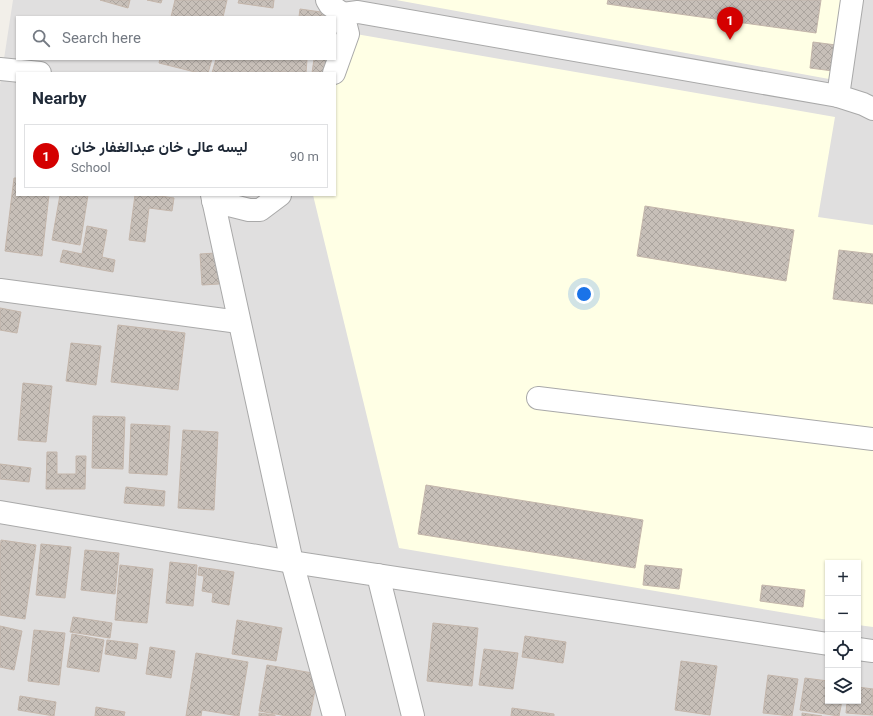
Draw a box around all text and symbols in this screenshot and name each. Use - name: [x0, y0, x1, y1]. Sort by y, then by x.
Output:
- pin: 1: [717, 7, 743, 40]
- search box: [16, 16, 336, 60]
- icon: search: [30, 27, 52, 49]
- text: Search here: [62, 29, 141, 47]
- text: Nearby: [32, 88, 87, 108]
- text: لیسه عالی خان عبدالغفار خان: [71, 138, 248, 156]
- text: 1: [42, 149, 50, 164]
- text: 90 m: [290, 149, 319, 164]
- text: School: [71, 160, 111, 175]
- your location: [574, 284, 594, 304]
- map controls: [825, 560, 861, 704]
- button: +: [825, 560, 861, 596]
- button: −: [825, 596, 861, 632]
- button: locate: [825, 632, 861, 668]
- button: layers: [825, 668, 861, 704]

